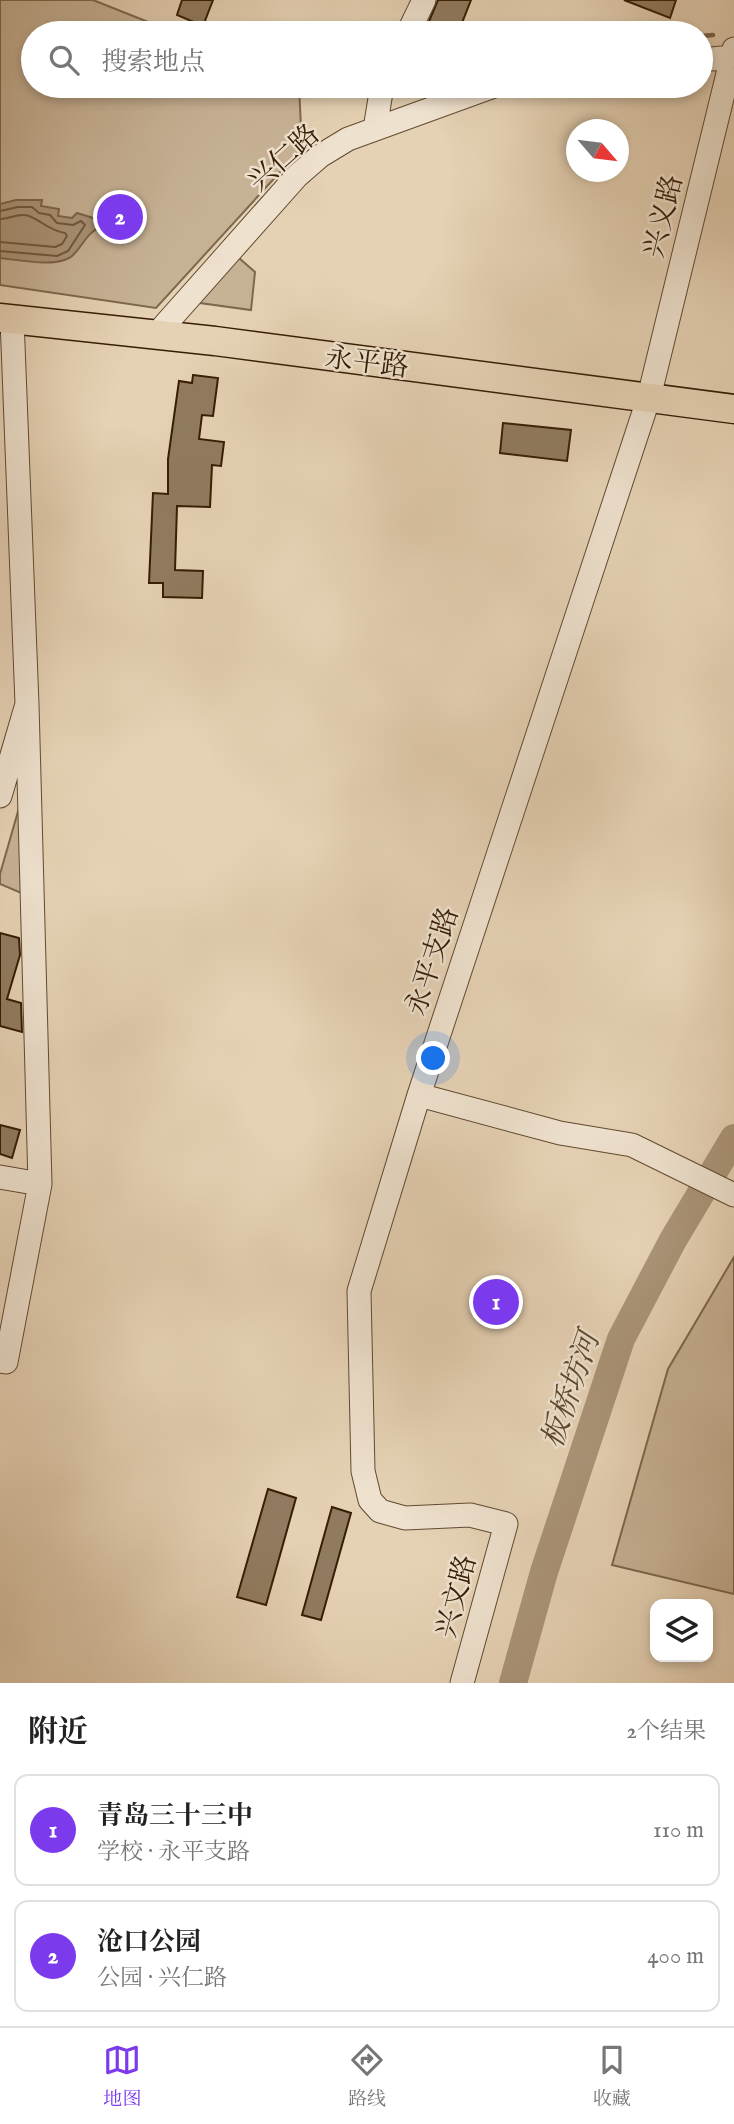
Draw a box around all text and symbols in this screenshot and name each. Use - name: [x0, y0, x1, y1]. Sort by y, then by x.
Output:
- search box: [21, 21, 713, 98]
- icon: search: [45, 41, 83, 79]
- text: 搜索地点: [101, 46, 205, 79]
- street label: 兴仁路: [242, 118, 328, 200]
- north arrow: [566, 119, 629, 182]
- street label: 兴义路: [637, 172, 692, 262]
- pin: 2: [97, 191, 143, 243]
- street label: 永平路: [323, 341, 411, 386]
- street label: 永平支路: [399, 903, 467, 1020]
- your location: [416, 1041, 450, 1075]
- pin: 1: [473, 1276, 519, 1328]
- water label: 板桥坊河: [534, 1323, 611, 1454]
- street label: 兴文路: [430, 1552, 485, 1642]
- map controls: [650, 1599, 713, 1662]
- button: layers: [650, 1599, 713, 1662]
- text: 附近: [28, 1714, 88, 1752]
- text: 2个结果: [626, 1717, 706, 1746]
- text: 青岛三十三中: [97, 1800, 253, 1833]
- text: 1: [49, 1816, 57, 1845]
- text: 110 m: [653, 1816, 704, 1845]
- text: 学校 · 永平支路: [97, 1838, 250, 1867]
- text: 沧口公园: [97, 1926, 201, 1959]
- text: 2: [48, 1942, 58, 1971]
- text: 400 m: [647, 1942, 704, 1971]
- text: 公园 · 兴仁路: [97, 1964, 227, 1993]
- tab: 地图: [103, 2041, 141, 2112]
- tab: 路线: [348, 2041, 386, 2112]
- tab: 收藏: [593, 2041, 631, 2112]

